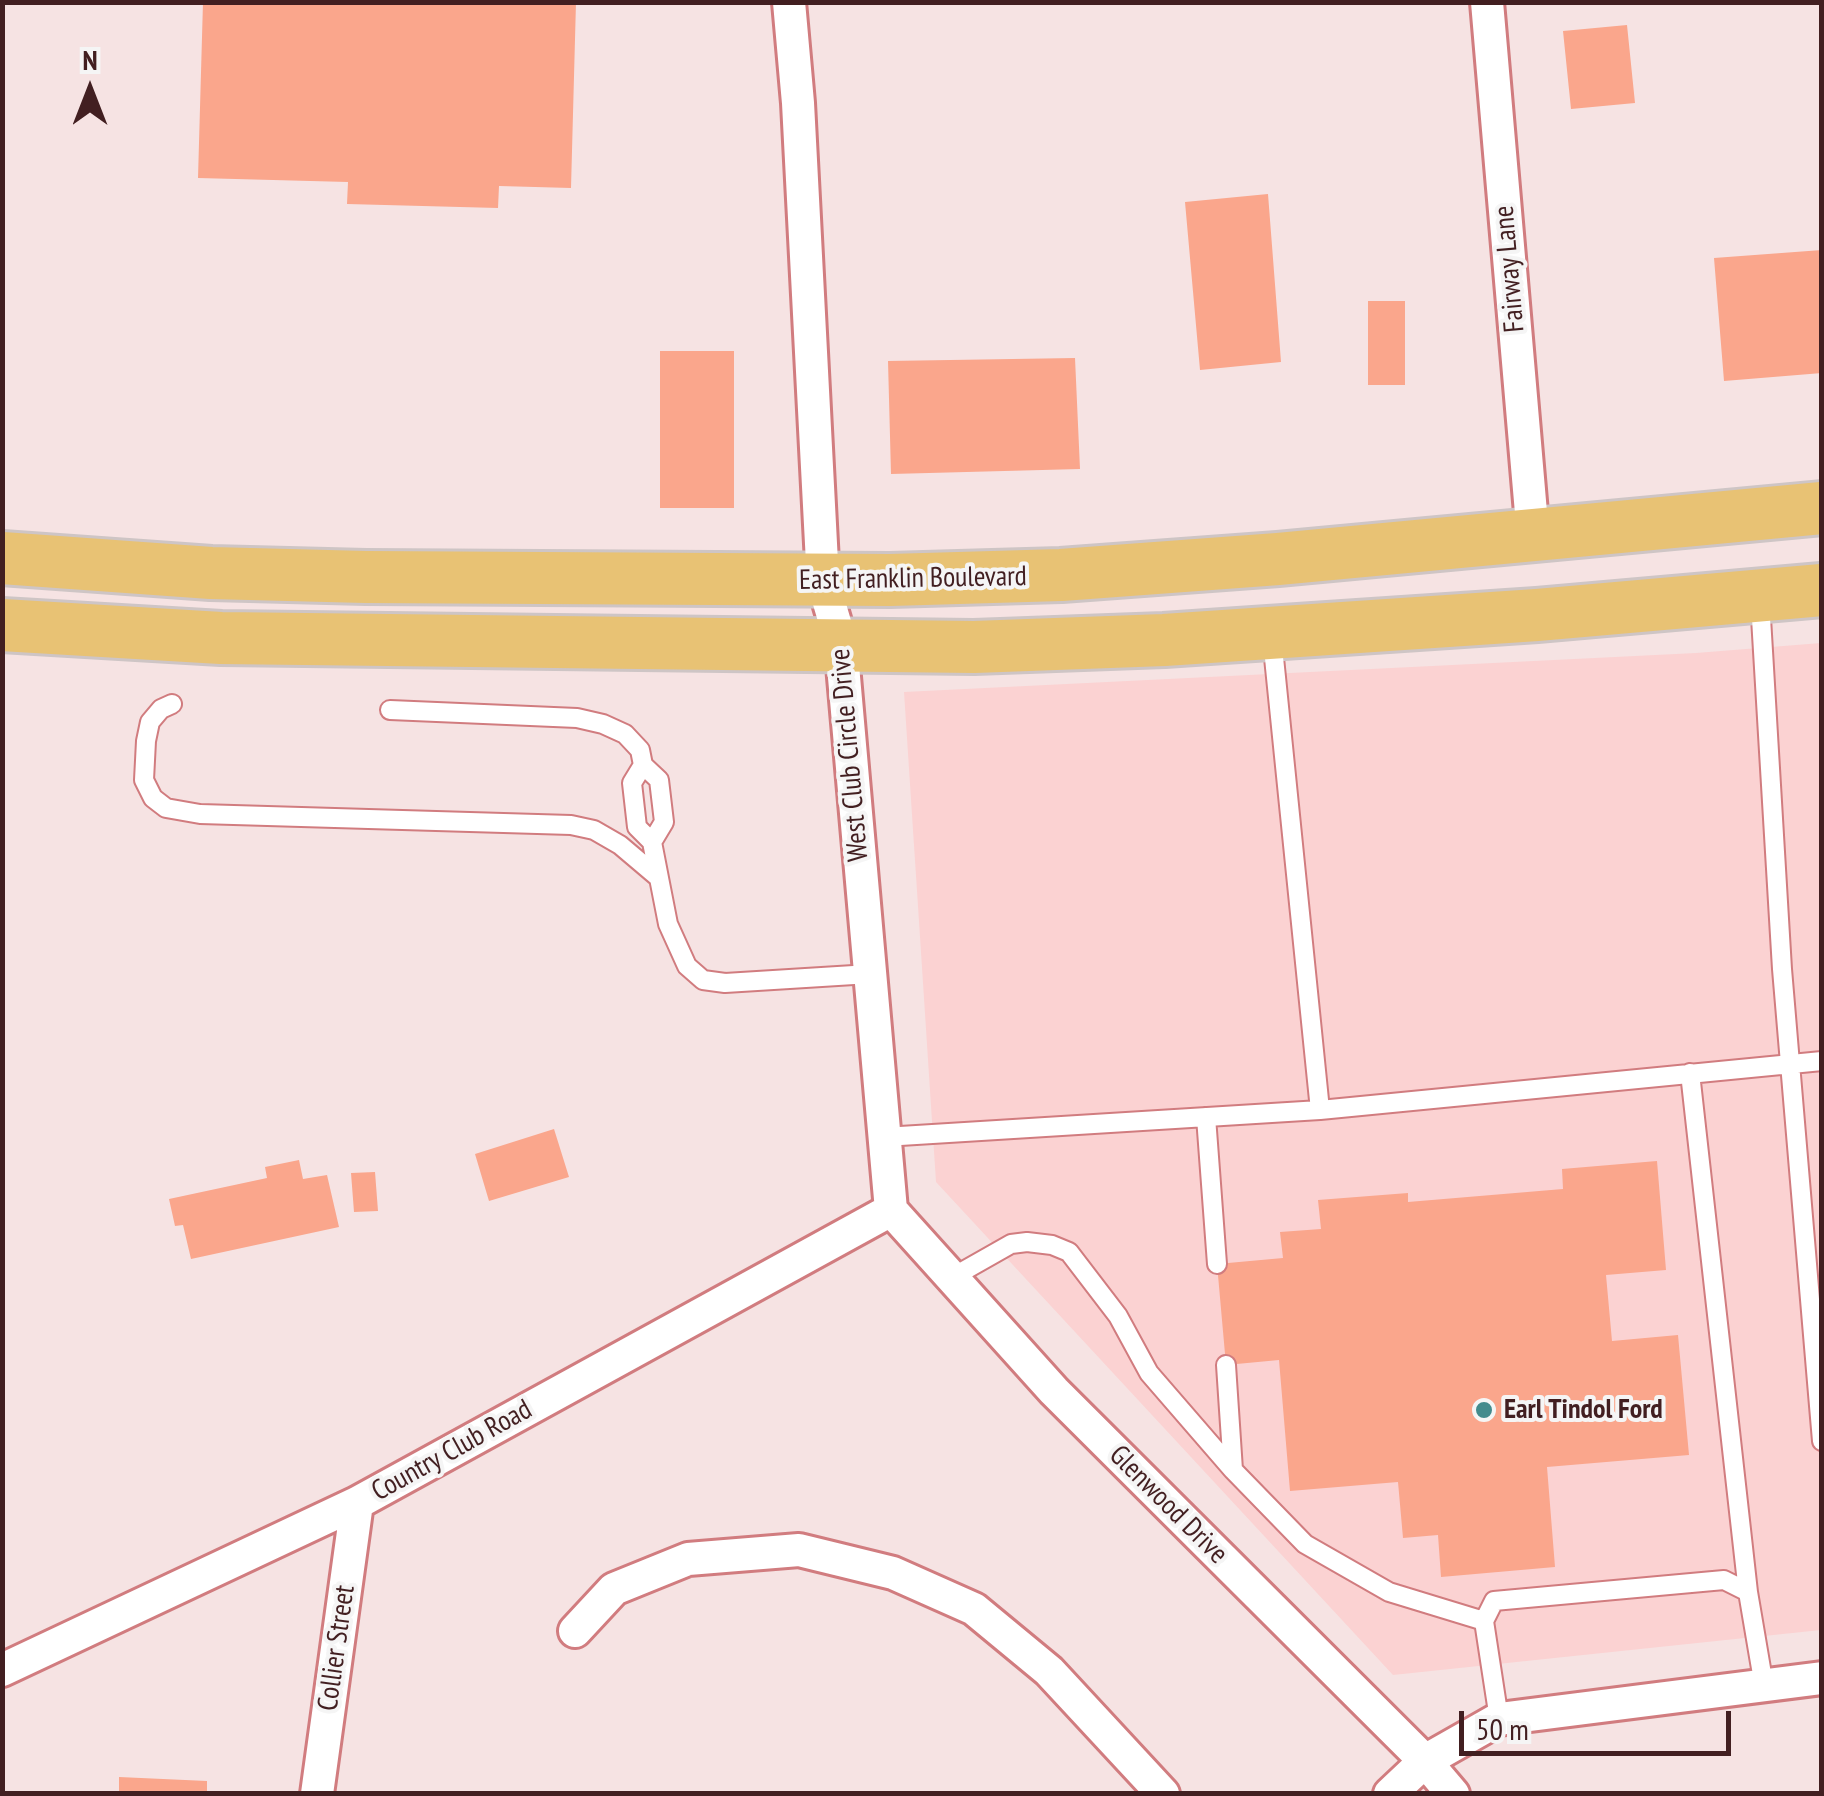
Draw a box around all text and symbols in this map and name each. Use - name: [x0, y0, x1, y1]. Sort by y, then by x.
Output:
- north arrow: [40, 40, 140, 140]
- text: N: [82, 41, 98, 78]
- street label: Fairway Lane: [1488, 204, 1532, 334]
- street label: East Franklin Boulevard: [799, 560, 1027, 598]
- street label: West Club Circle Drive: [824, 647, 876, 863]
- street label: Country Club Road: [366, 1393, 538, 1509]
- place label: Earl Tindol Ford: [1504, 1393, 1663, 1427]
- marker: Earl Tindol Ford: [1473, 1399, 1495, 1421]
- street label: Glenwood Drive: [1102, 1439, 1234, 1571]
- street label: Collier Street: [312, 1583, 362, 1713]
- scale bar: [1464, 1691, 1736, 1753]
- text: 50 m: [1476, 1709, 1529, 1748]

